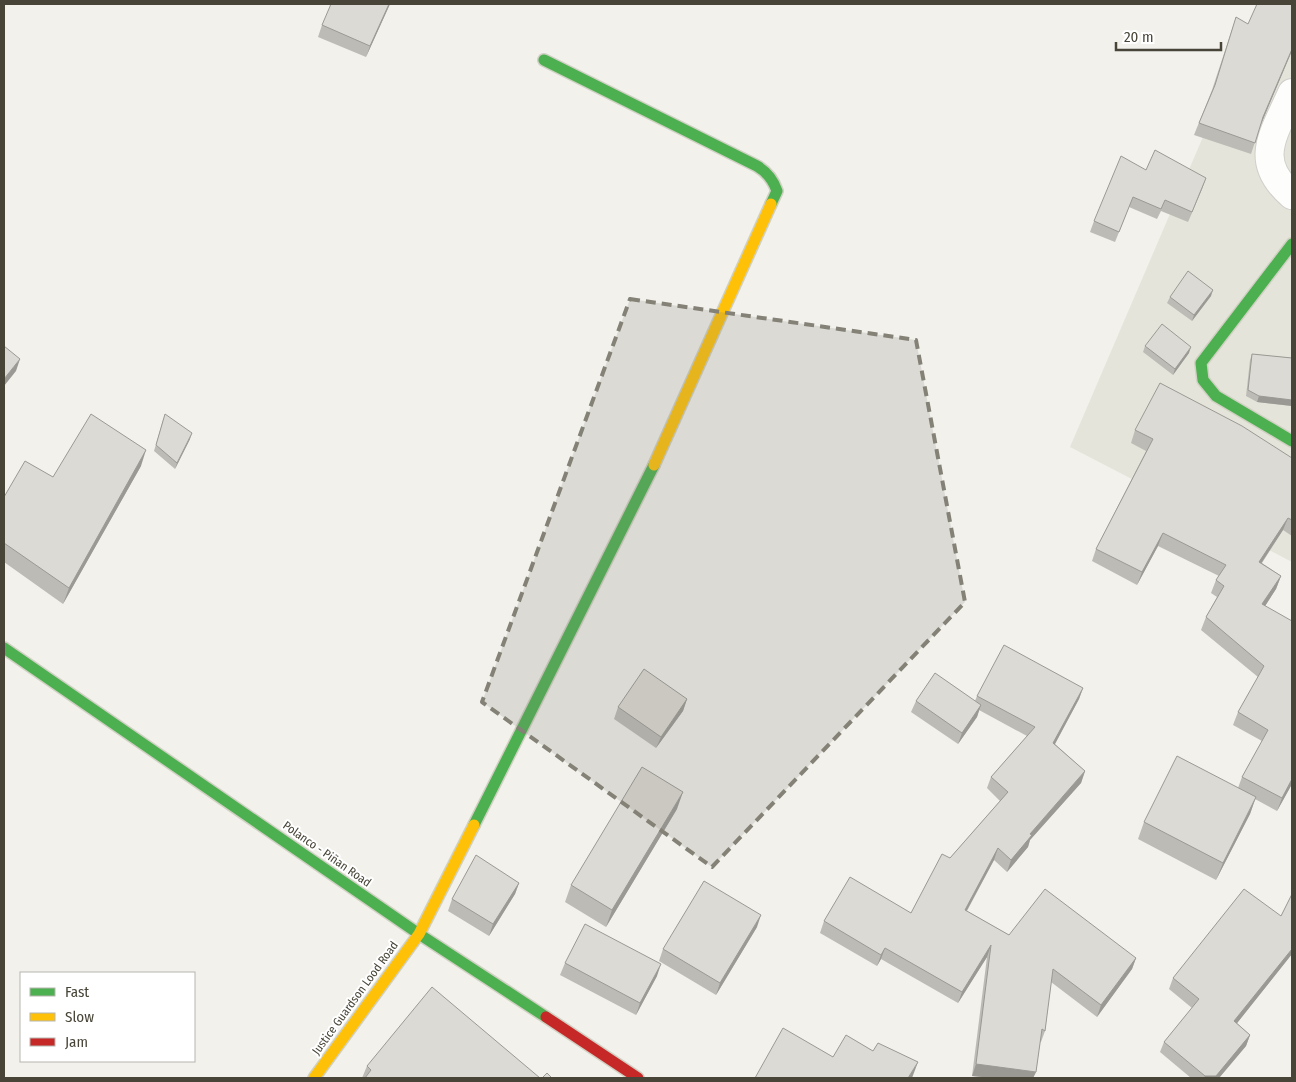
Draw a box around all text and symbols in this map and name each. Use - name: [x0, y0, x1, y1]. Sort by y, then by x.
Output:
- scale bar: [1116, 20, 1221, 52]
- text: 20 m: [1124, 28, 1154, 46]
- street label: Polanco - Piñan Road: [280, 818, 374, 890]
- street label: Justice Guardson Lood Road: [309, 938, 401, 1058]
- legend: [20, 972, 195, 1062]
- text: Fast: [65, 983, 89, 1001]
- text: Slow: [65, 1008, 94, 1026]
- text: Jam: [65, 1033, 88, 1051]

